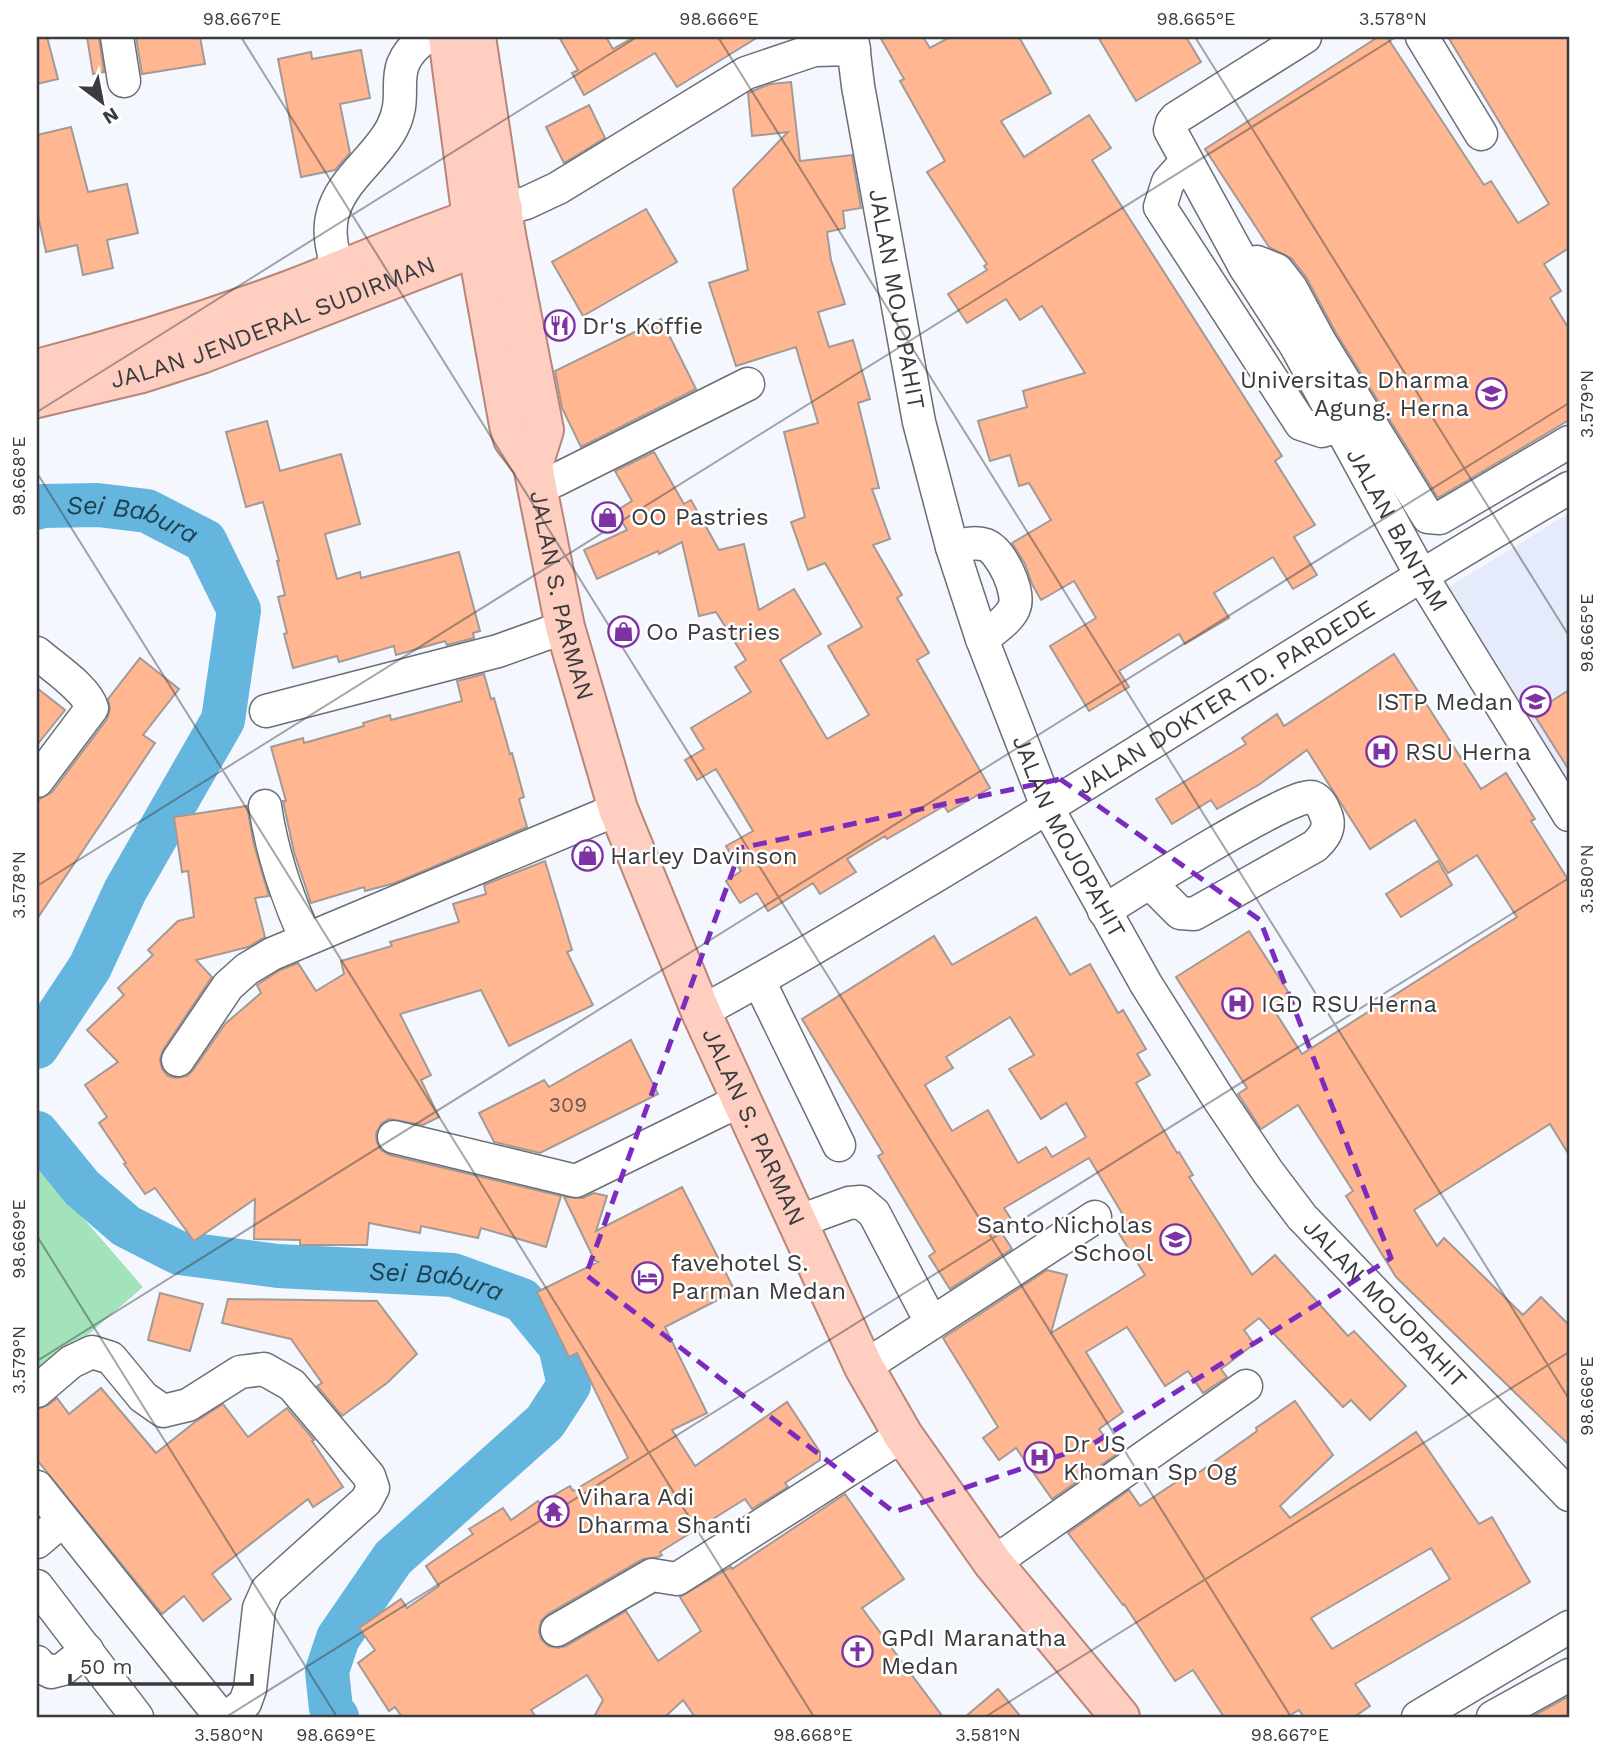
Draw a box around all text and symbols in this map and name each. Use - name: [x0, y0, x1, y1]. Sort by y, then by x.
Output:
- text: 98.667°E: [203, 8, 281, 29]
- text: 98.666°E: [679, 8, 759, 29]
- text: 98.665°E: [1157, 8, 1235, 29]
- text: 3.578°N: [1359, 8, 1427, 29]
- north arrow: [66, 66, 136, 136]
- text: N: [99, 103, 123, 129]
- street label: JALAN MOJOPAHIT: [863, 187, 930, 412]
- street label: JALAN JENDERAL SUDIRMAN: [108, 250, 439, 394]
- restaurant icon: Dr's Koffie: [542, 309, 576, 343]
- place label: Dr's Koffie: [582, 312, 703, 340]
- place label: Universitas Dharma Agung. Herna: [1240, 366, 1469, 422]
- text: 3.579°N: [1576, 370, 1597, 438]
- school or university icon: Universitas Dharma Agung. Herna: [1475, 377, 1509, 411]
- text: 98.668°E: [8, 436, 29, 516]
- street label: JALAN BANTAM: [1341, 443, 1454, 617]
- street label: JALAN S. PARMAN: [524, 488, 600, 703]
- water label: Sei Babura: [66, 490, 203, 550]
- shop icon: OO Pastries: [591, 500, 625, 534]
- place label: OO Pastries: [631, 503, 769, 531]
- street label: JALAN DOKTER TD. PARDEDE: [1072, 594, 1380, 800]
- text: 98.665°E: [1576, 594, 1597, 672]
- shop icon: Oo Pastries: [606, 615, 640, 649]
- place label: Oo Pastries: [646, 618, 780, 646]
- school or university icon: ISTP Medan: [1519, 685, 1553, 719]
- place label: ISTP Medan: [1377, 688, 1513, 716]
- street label: JALAN MOJOPAHIT: [1007, 731, 1131, 943]
- hospital icon: RSU Herna: [1365, 735, 1399, 769]
- place label: RSU Herna: [1405, 738, 1531, 766]
- shop icon: Harley Davinson: [570, 839, 604, 873]
- place label: Harley Davinson: [610, 842, 798, 870]
- text: 3.580°N: [1576, 844, 1597, 914]
- text: 3.578°N: [8, 851, 29, 919]
- hospital icon: IGD RSU Herna: [1221, 987, 1255, 1021]
- place label: IGD RSU Herna: [1261, 990, 1437, 1018]
- street label: JALAN S. PARMAN: [696, 1024, 811, 1230]
- house number: 309: [549, 1092, 587, 1117]
- text: 98.669°E: [8, 1199, 29, 1279]
- place label: Santo Nicholas School: [977, 1211, 1154, 1267]
- street label: JALAN MOJOPAHIT: [1297, 1213, 1472, 1394]
- school or university icon: Santo Nicholas School: [1159, 1222, 1193, 1256]
- place label: favehotel S. Parman Medan: [671, 1249, 846, 1305]
- water label: Sei Babura: [368, 1256, 508, 1307]
- hotel icon: favehotel S. Parman Medan: [631, 1260, 665, 1294]
- text: 3.579°N: [8, 1326, 29, 1394]
- text: 98.666°E: [1576, 1356, 1597, 1436]
- place label: Dr JS Khoman Sp Og: [1063, 1430, 1237, 1486]
- hospital icon: Dr JS Khoman Sp Og: [1023, 1441, 1057, 1475]
- place label: Vihara Adi Dharma Shanti: [577, 1483, 751, 1539]
- temple icon: Vihara Adi Dharma Shanti: [537, 1494, 571, 1528]
- place label: GPdI Maranatha Medan: [881, 1624, 1066, 1680]
- church icon: GPdI Maranatha Medan: [841, 1635, 875, 1669]
- scale bar: [70, 1642, 252, 1686]
- text: 50 m: [80, 1654, 132, 1679]
- text: 3.580°N: [194, 1724, 264, 1745]
- text: 98.669°E: [296, 1724, 376, 1745]
- text: 98.668°E: [773, 1724, 853, 1745]
- text: 3.581°N: [955, 1724, 1021, 1745]
- text: 98.667°E: [1251, 1724, 1329, 1745]

